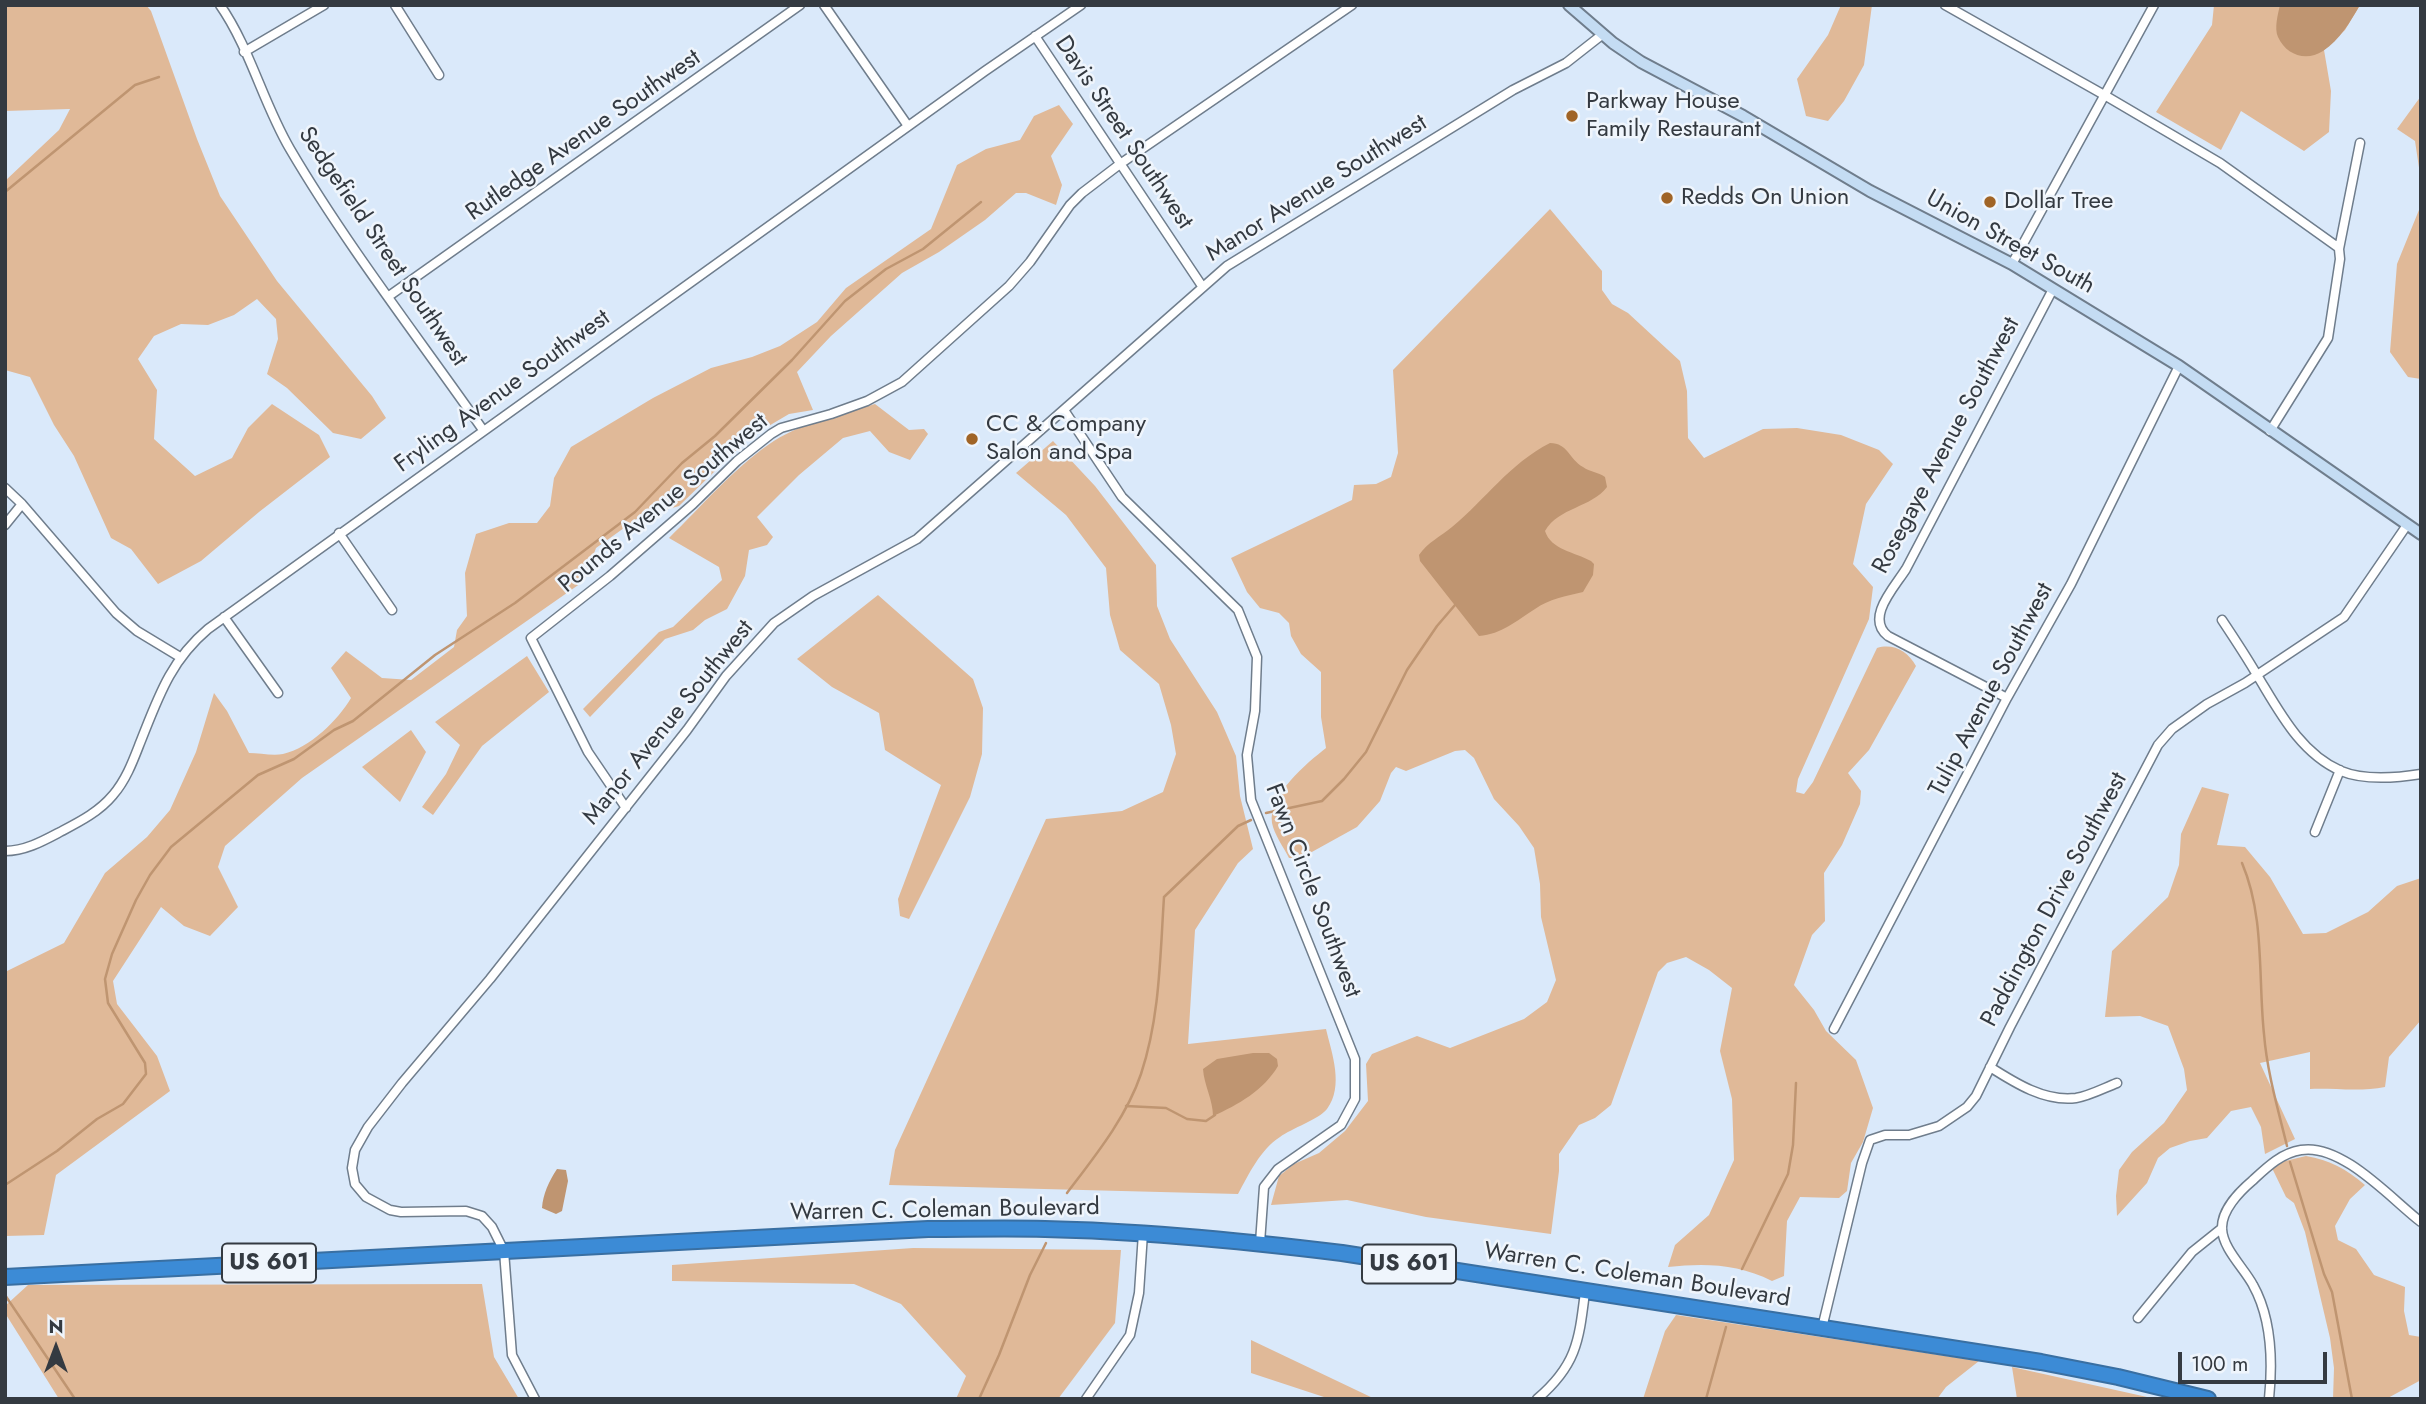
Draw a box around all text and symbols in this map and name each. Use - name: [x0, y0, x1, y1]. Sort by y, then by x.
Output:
- street label: Davis Street Southwest: [1048, 31, 1198, 235]
- street label: Rutledge Avenue Southwest: [461, 44, 707, 228]
- place label: Parkway House Family Restaurant: [1586, 88, 1761, 144]
- marker: Parkway House Family Restaurant: [1564, 108, 1580, 124]
- street label: Manor Avenue Southwest: [1201, 109, 1433, 269]
- street label: Sedgefield Street Southwest: [291, 122, 473, 372]
- place label: Redds On Union: [1681, 184, 1849, 212]
- street label: Union Street South: [1921, 185, 2099, 301]
- place label: Dollar Tree: [2004, 188, 2113, 216]
- marker: Redds On Union: [1659, 190, 1675, 206]
- marker: Dollar Tree: [1982, 194, 1998, 210]
- street label: Fryling Avenue Southwest: [390, 304, 616, 480]
- street label: Rosegaye Avenue Southwest: [1867, 313, 2027, 579]
- street label: Pounds Avenue Southwest: [554, 408, 774, 600]
- place label: CC & Company Salon and Spa: [986, 411, 1146, 467]
- marker: CC & Company Salon and Spa: [964, 431, 980, 447]
- street label: Tulip Avenue Southwest: [1924, 578, 2060, 802]
- street label: Manor Avenue Southwest: [578, 615, 760, 831]
- street label: Paddington Drive Southwest: [1976, 768, 2134, 1032]
- street label: Fawn Circle Southwest: [1258, 780, 1366, 1002]
- street label: Warren C. Coleman Boulevard: [790, 1194, 1100, 1228]
- street label: Warren C. Coleman Boulevard: [1482, 1238, 1792, 1314]
- road number: US 601: [222, 1244, 316, 1282]
- road number: US 601: [1362, 1245, 1456, 1284]
- north arrow: [21, 1313, 91, 1383]
- text: N: [48, 1313, 64, 1340]
- scale bar: [2181, 1338, 2330, 1382]
- text: 100 m: [2191, 1349, 2248, 1379]

